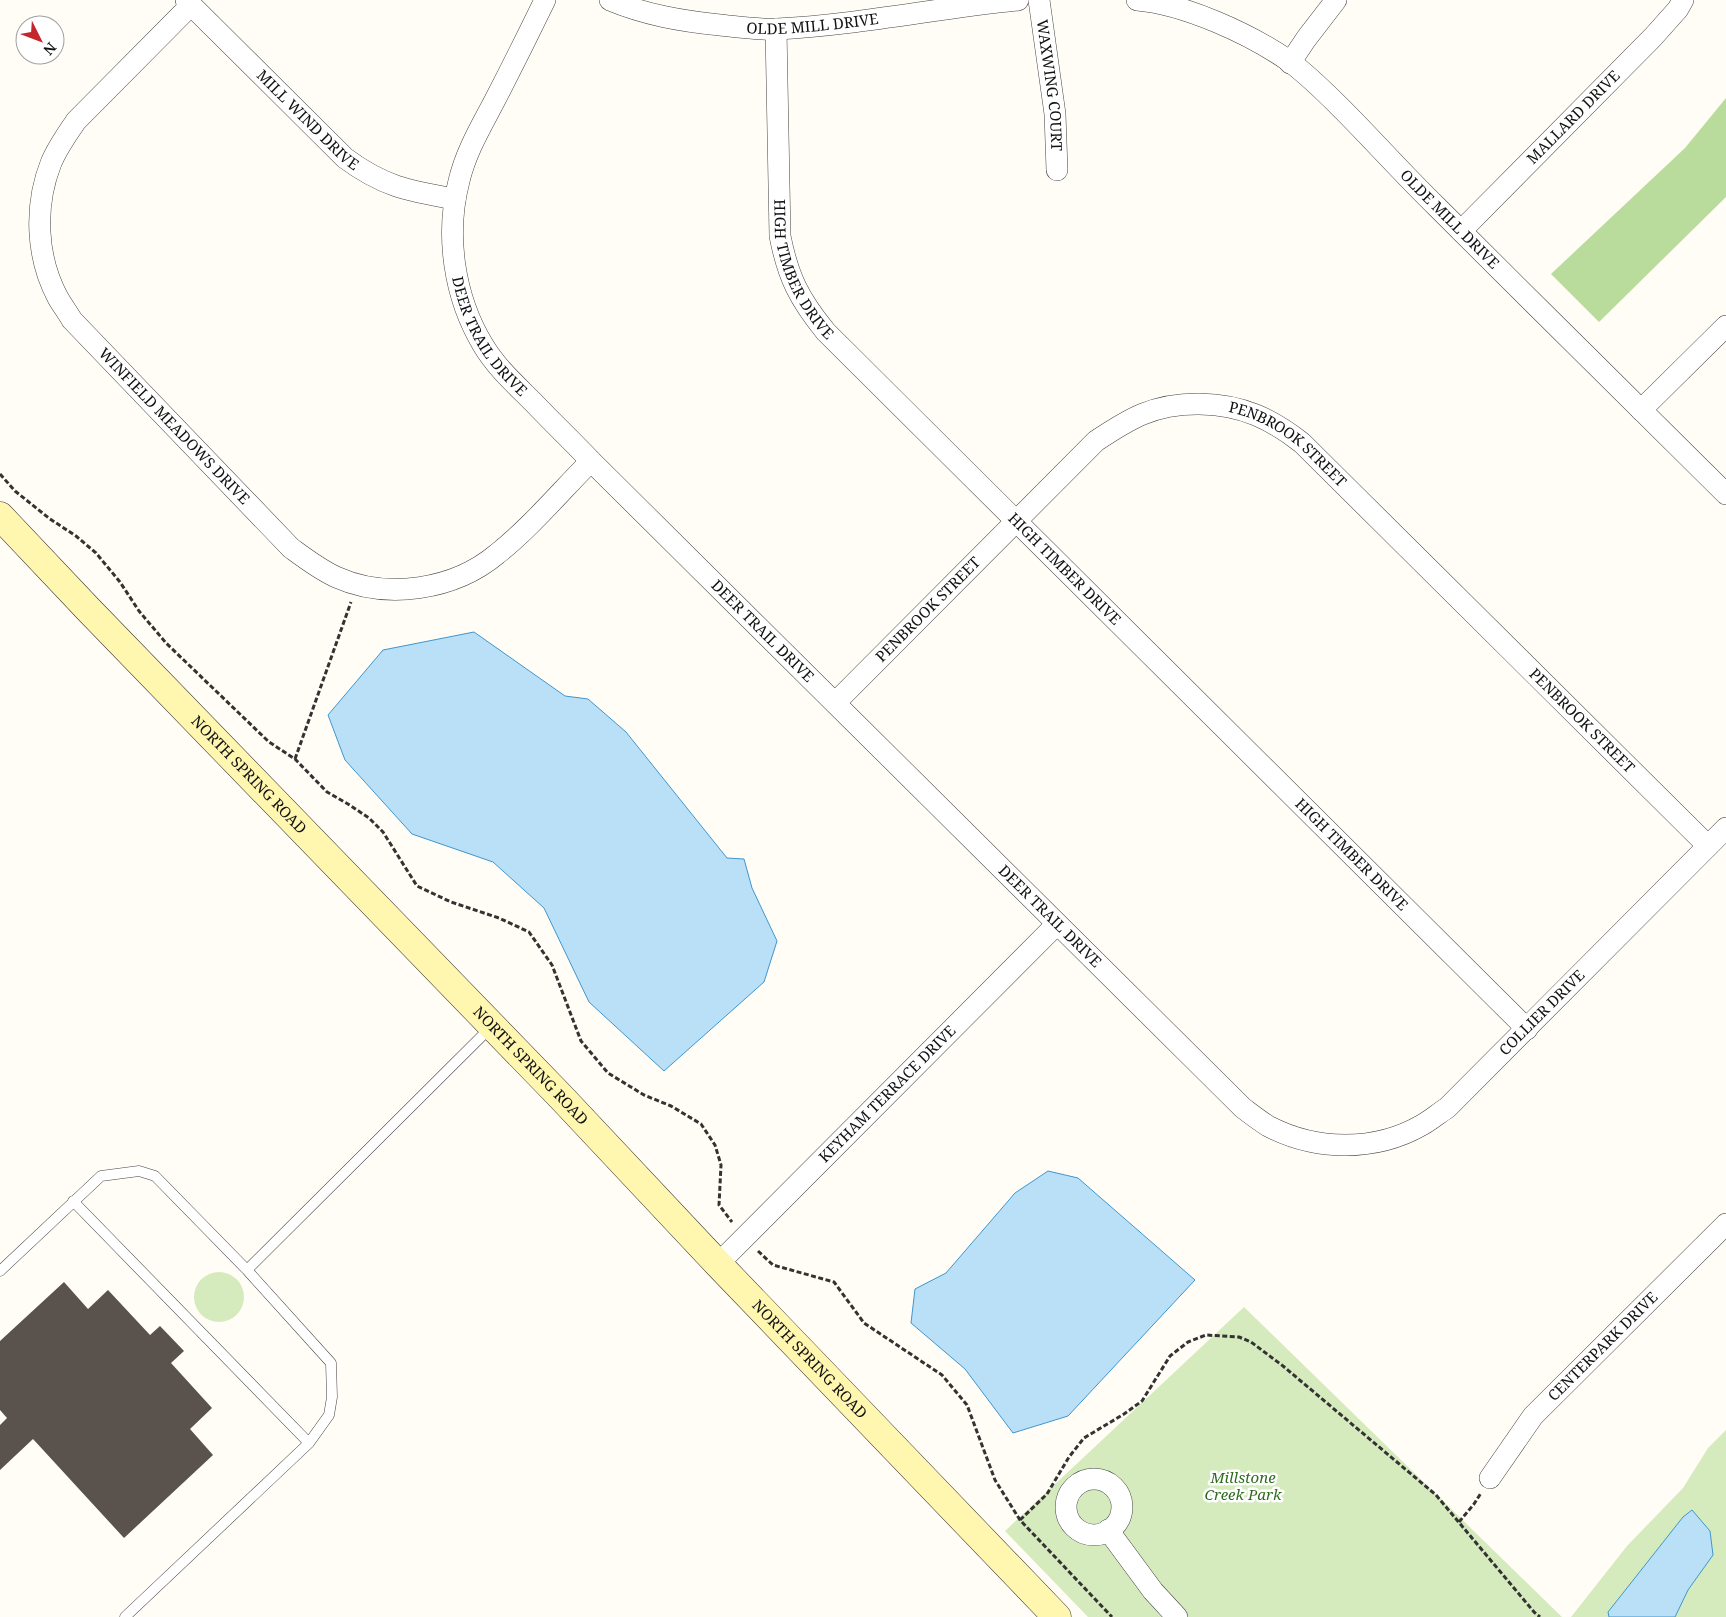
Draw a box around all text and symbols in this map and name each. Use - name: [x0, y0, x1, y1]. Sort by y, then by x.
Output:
- street label: OLDE MILL DRIVE: [746, 8, 880, 38]
- north arrow: [15, 15, 65, 65]
- street label: WAXWING COURT: [1033, 18, 1067, 151]
- text: N: [39, 39, 61, 59]
- street label: MILL WIND DRIVE: [253, 65, 363, 174]
- street label: MALLARD DRIVE: [1522, 65, 1624, 168]
- street label: OLDE MILL DRIVE: [1396, 165, 1504, 273]
- street label: HIGH TIMBER DRIVE: [770, 199, 839, 343]
- street label: DEER TRAIL DRIVE: [448, 274, 532, 400]
- street label: WINFIELD MEADOWS DRIVE: [95, 343, 255, 508]
- street label: PENBROOK STREET: [1227, 396, 1351, 491]
- street label: HIGH TIMBER DRIVE: [1004, 508, 1126, 629]
- street label: PENBROOK STREET: [871, 552, 984, 666]
- street label: DEER TRAIL DRIVE: [707, 575, 819, 686]
- street label: PENBROOK STREET: [1526, 663, 1640, 777]
- street label: NORTH SPRING ROAD: [187, 711, 312, 838]
- street label: HIGH TIMBER DRIVE: [1292, 793, 1413, 914]
- street label: DEER TRAIL DRIVE: [995, 860, 1107, 971]
- street label: COLLIER DRIVE: [1494, 965, 1588, 1059]
- street label: NORTH SPRING ROAD: [469, 1001, 593, 1129]
- street label: KEYHAM TERRACE DRIVE: [814, 1020, 960, 1166]
- street label: CENTERPARK DRIVE: [1543, 1287, 1661, 1405]
- street label: NORTH SPRING ROAD: [748, 1295, 872, 1422]
- park label: Millstone Creek Park: [1205, 1467, 1282, 1504]

